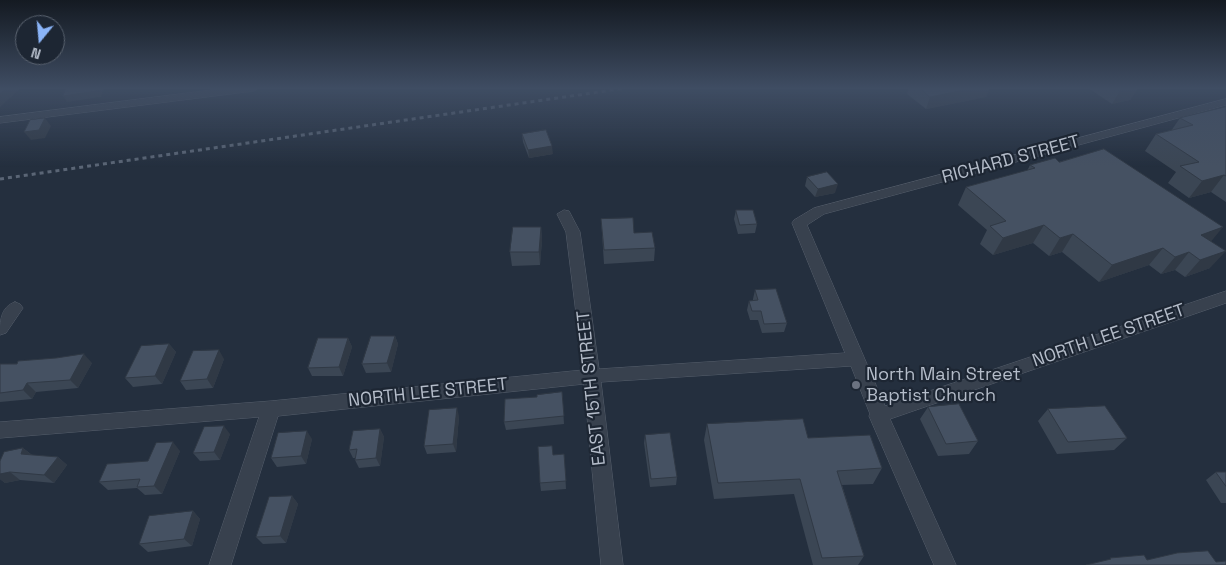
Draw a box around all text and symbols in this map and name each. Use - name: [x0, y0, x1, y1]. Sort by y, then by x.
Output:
- north arrow: [15, 15, 65, 65]
- text: N: [29, 43, 43, 63]
- street label: RICHARD STREET: [940, 131, 1082, 189]
- street label: NORTH LEE STREET: [1030, 300, 1188, 372]
- street label: EAST 15TH STREET: [573, 309, 611, 467]
- place label: North Main Street Baptist Church: [866, 364, 1021, 406]
- street label: NORTH LEE STREET: [347, 374, 509, 412]
- marker: North Main Street Baptist Church: [850, 379, 862, 391]

